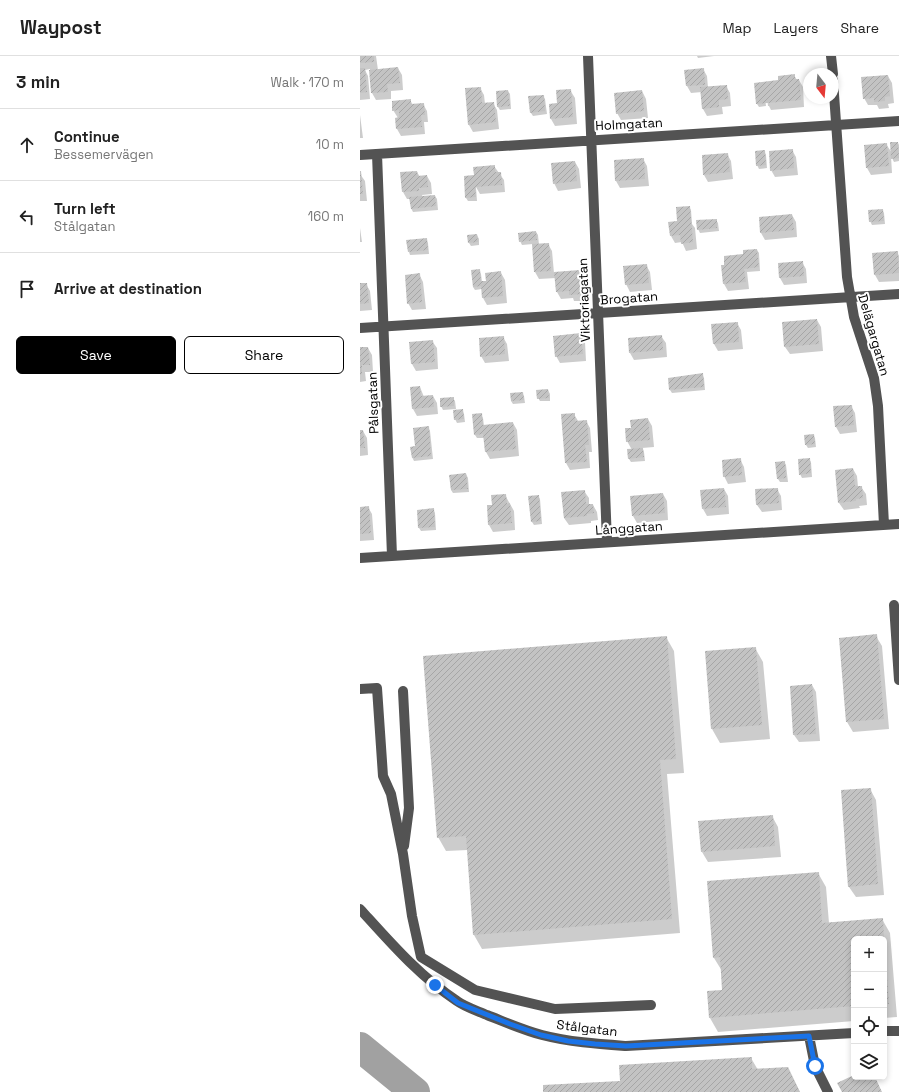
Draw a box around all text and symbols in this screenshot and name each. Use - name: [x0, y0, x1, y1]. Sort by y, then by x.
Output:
- text: Waypost: [20, 15, 102, 40]
- text: Map: [722, 19, 752, 37]
- text: Layers: [774, 19, 818, 37]
- text: Share: [840, 19, 879, 37]
- north arrow: [803, 68, 839, 104]
- text: 3 min: [16, 71, 60, 93]
- text: Walk · 170 m: [270, 74, 344, 91]
- street label: Holmgatan: [595, 114, 663, 134]
- text: Continue: [54, 127, 120, 146]
- icon: ahead: [16, 134, 38, 156]
- text: 10 m: [316, 136, 344, 153]
- text: Bessemervägen: [54, 146, 154, 163]
- text: Turn left: [54, 199, 116, 218]
- icon: left: [16, 206, 38, 228]
- text: 160 m: [308, 208, 344, 225]
- text: Stålgatan: [54, 218, 115, 235]
- street label: Viktoriagatan: [574, 258, 594, 342]
- icon: arrive: [16, 278, 38, 300]
- text: Arrive at destination: [54, 279, 202, 298]
- street label: Brogatan: [599, 287, 659, 309]
- street label: Delägargatan: [854, 292, 894, 378]
- button: Save: [16, 336, 176, 374]
- button: Share: [184, 336, 344, 374]
- street label: Pålsgatan: [363, 372, 383, 434]
- street label: Långgatan: [595, 517, 663, 539]
- map controls: [851, 936, 887, 1080]
- button: +: [851, 936, 887, 972]
- button: −: [851, 972, 887, 1008]
- route end: [426, 976, 444, 994]
- button: locate: [851, 1008, 887, 1044]
- street label: Stålgatan: [556, 1016, 618, 1040]
- button: layers: [851, 1044, 887, 1080]
- route start: [806, 1057, 824, 1075]

